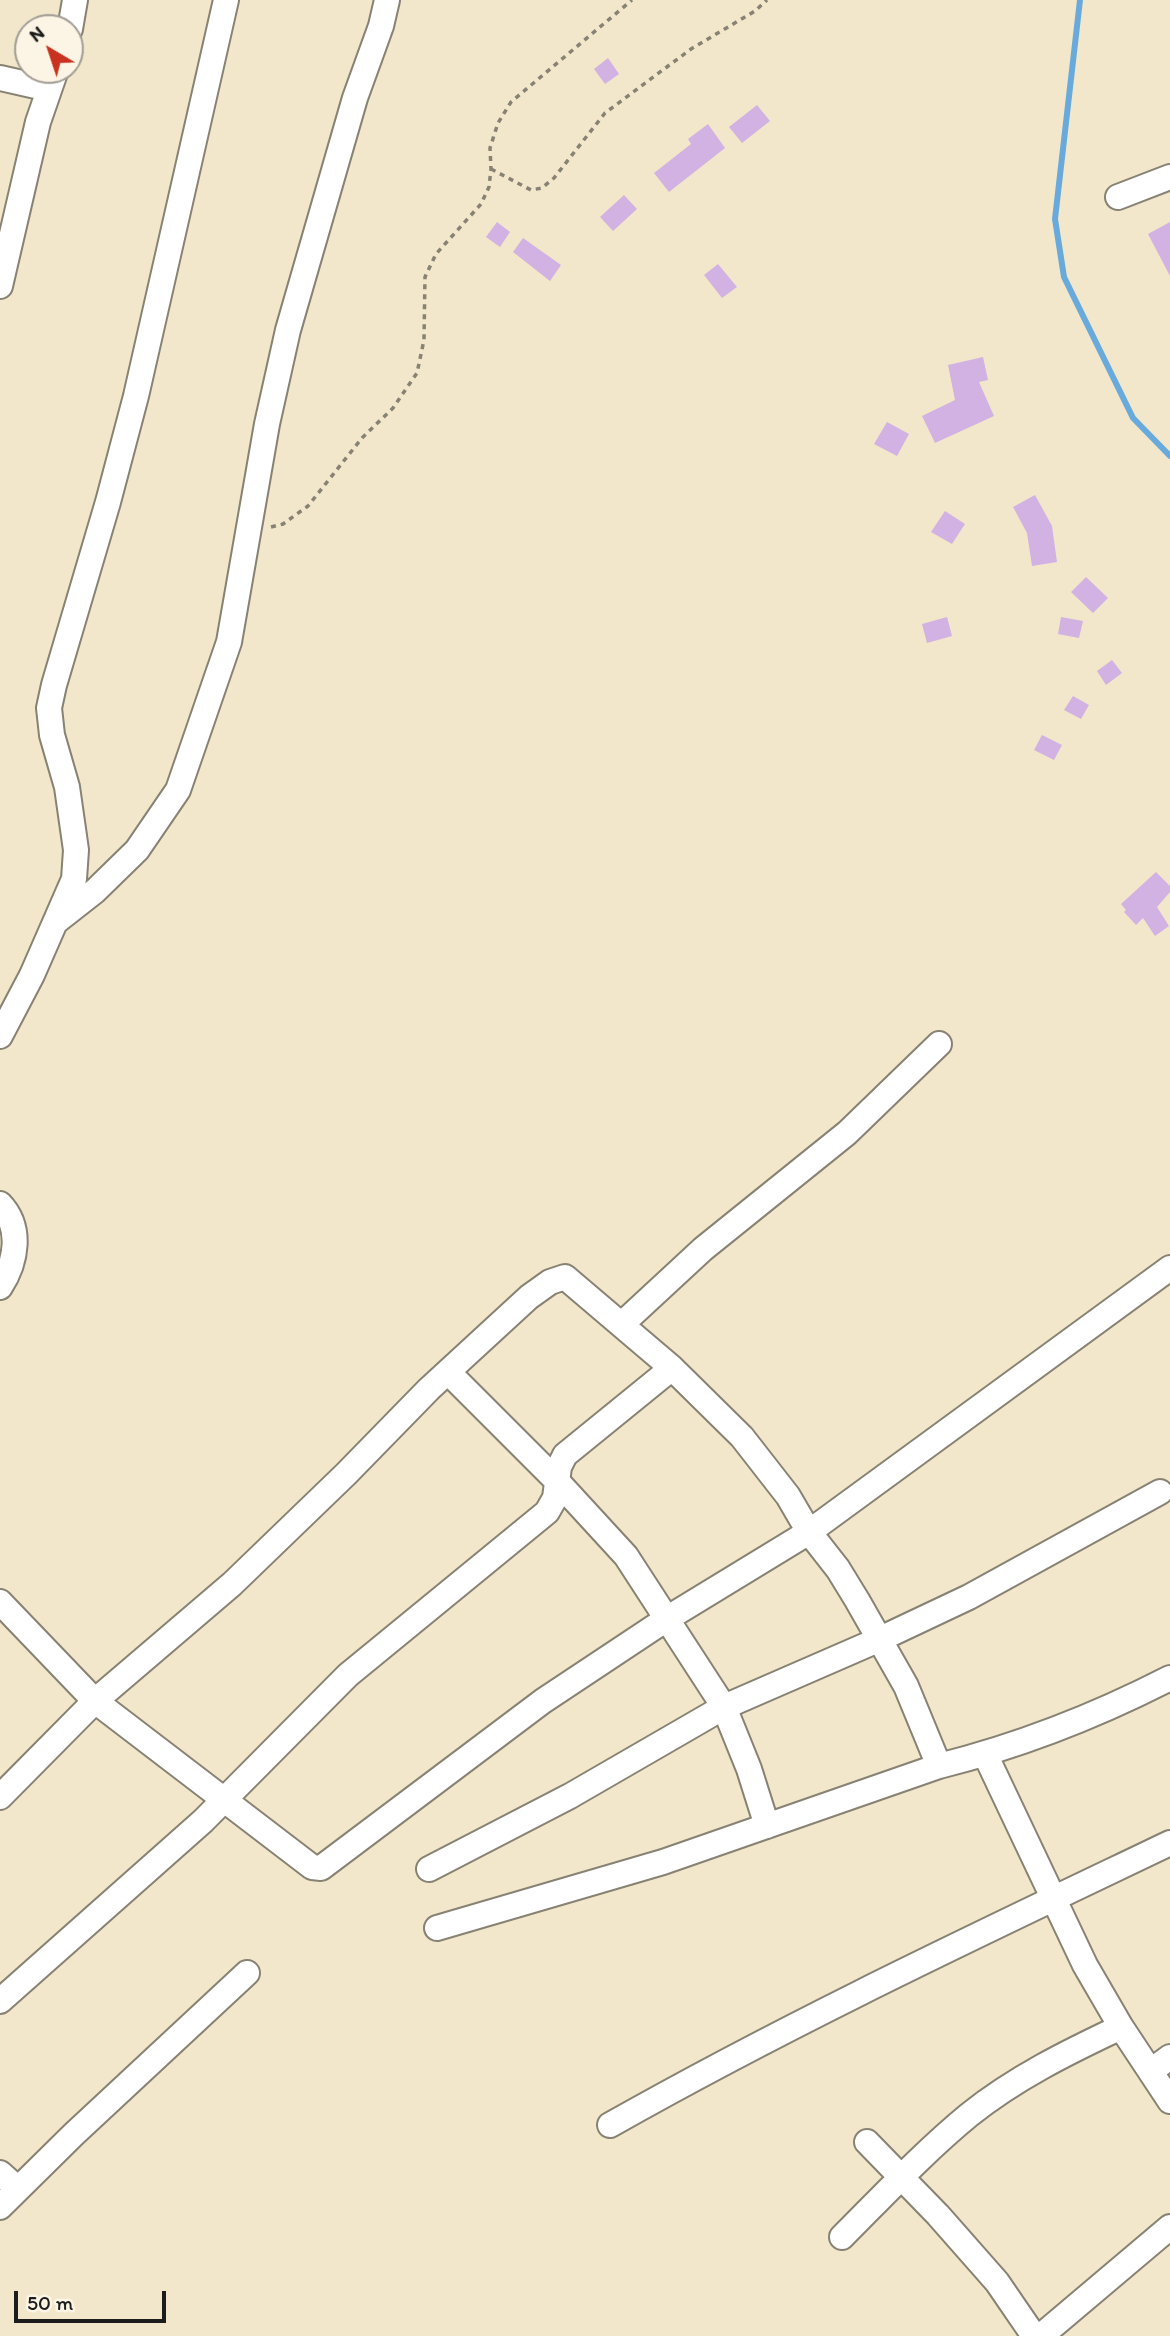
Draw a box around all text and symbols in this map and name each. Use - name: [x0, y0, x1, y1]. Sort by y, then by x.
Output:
- north arrow: [14, 14, 84, 84]
- text: N: [25, 21, 49, 47]
- scale bar: [18, 2276, 170, 2320]
- text: 50 m: [27, 2290, 73, 2315]

